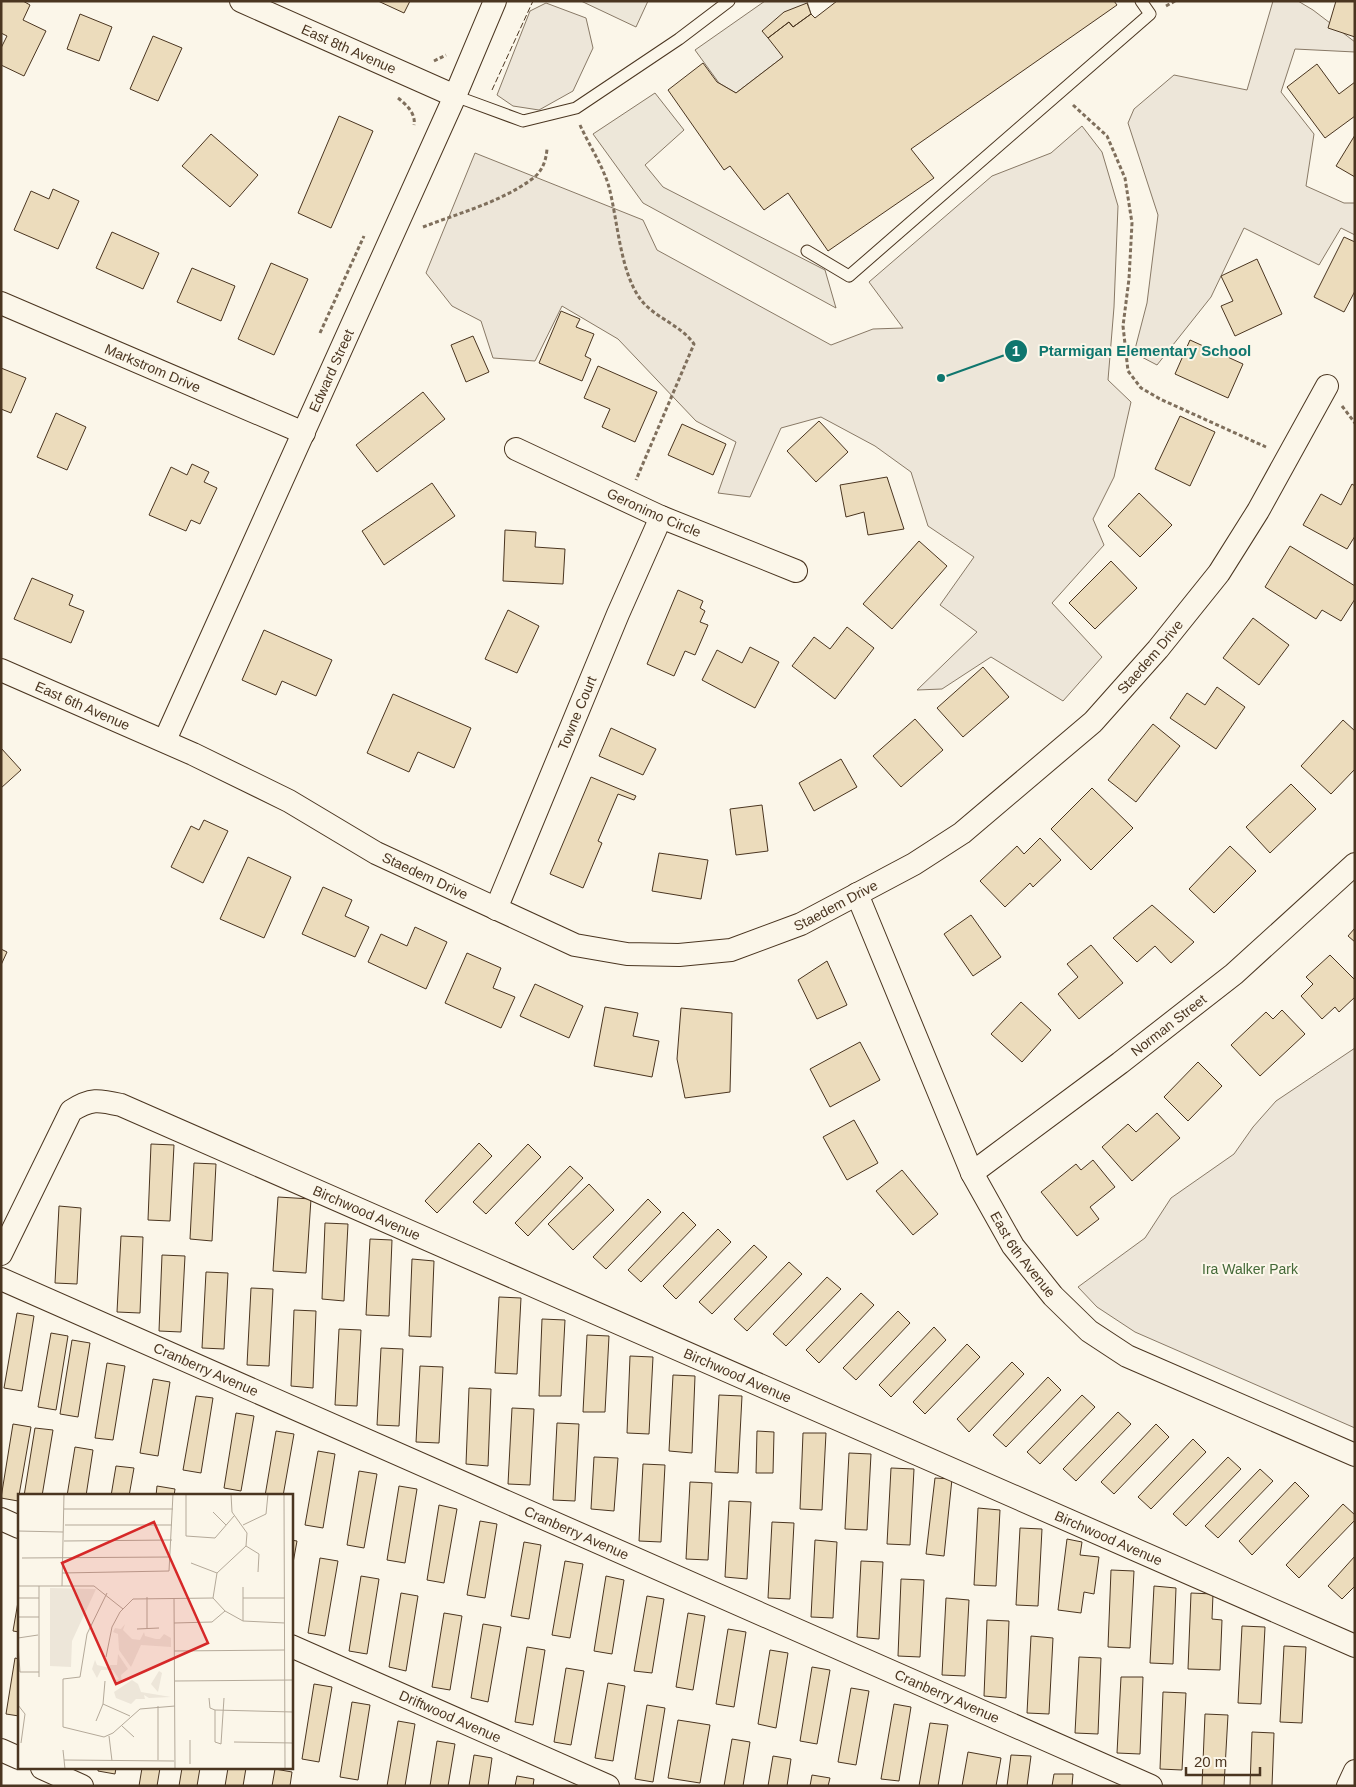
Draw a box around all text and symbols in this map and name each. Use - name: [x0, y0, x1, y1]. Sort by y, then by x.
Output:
- street label: East 8th Avenue: [299, 21, 399, 77]
- street label: Edward Street: [306, 327, 357, 414]
- callout: Ptarmigan Elementary School: [1004, 336, 1261, 366]
- street label: Markstrom Drive: [102, 340, 203, 396]
- text: 1: [1012, 342, 1020, 359]
- text: Ptarmigan Elementary School: [1039, 342, 1251, 359]
- street label: Geronimo Circle: [604, 485, 704, 540]
- street label: Staedem Drive: [1114, 616, 1186, 697]
- street label: Towne Court: [555, 674, 599, 753]
- street label: East 6th Avenue: [33, 678, 133, 733]
- street label: Staedem Drive: [380, 849, 471, 903]
- street label: Staedem Drive: [792, 877, 881, 934]
- street label: Norman Street: [1128, 991, 1209, 1059]
- street label: Birchwood Avenue: [310, 1182, 423, 1243]
- street label: East 6th Avenue: [987, 1209, 1059, 1301]
- park label: Ira Walker Park: [1202, 1261, 1299, 1277]
- street label: Cranberry Avenue: [151, 1339, 261, 1400]
- street label: Birchwood Avenue: [681, 1345, 794, 1406]
- inset map: [18, 1494, 292, 1770]
- street label: Cranberry Avenue: [522, 1503, 632, 1563]
- street label: Birchwood Avenue: [1052, 1507, 1165, 1569]
- street label: Cranberry Avenue: [892, 1666, 1002, 1726]
- street label: Driftwood Avenue: [397, 1687, 504, 1746]
- scale bar: [1186, 1744, 1260, 1776]
- text: 20 m: [1194, 1753, 1227, 1770]

